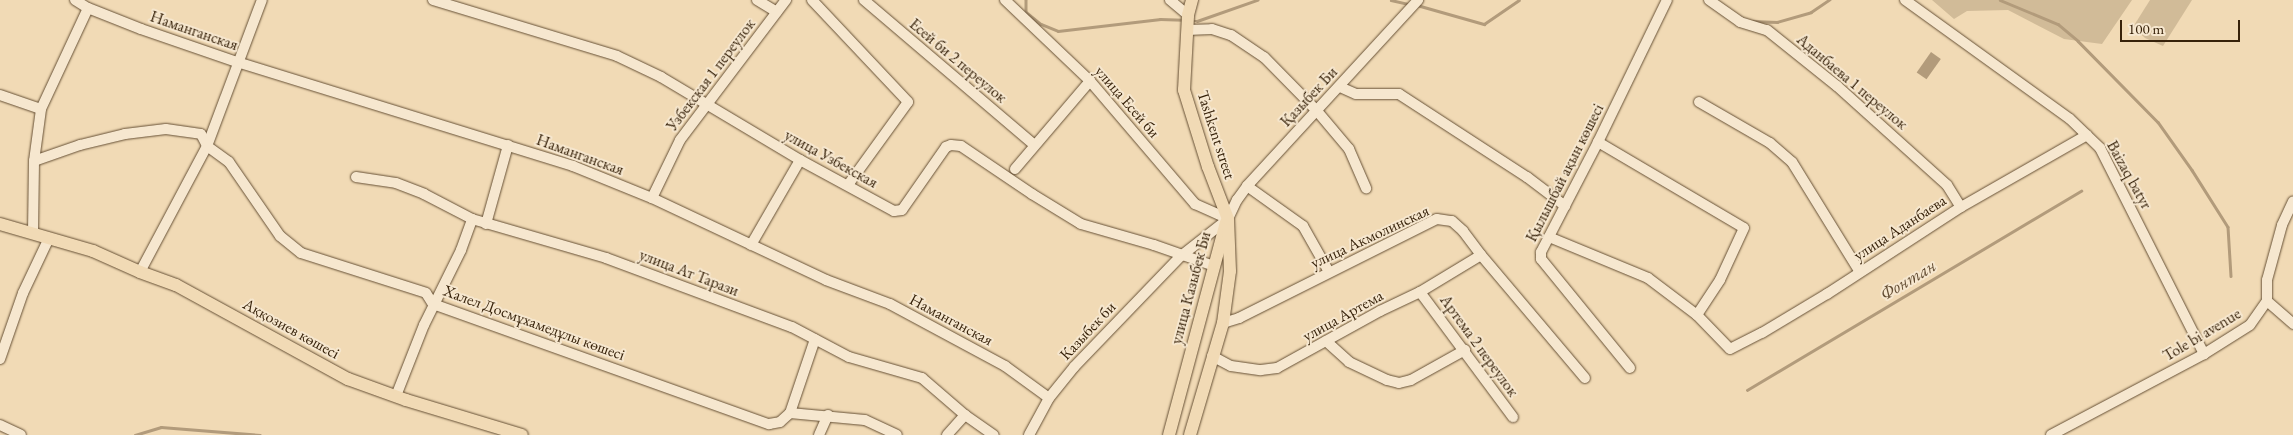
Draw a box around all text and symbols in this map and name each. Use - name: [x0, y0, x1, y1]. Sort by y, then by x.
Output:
- street label: Наманганская: [148, 7, 240, 55]
- scale bar: [2123, 10, 2243, 42]
- street label: Узбекская 1 переулок: [662, 15, 760, 135]
- street label: Есей би 2 переулок: [905, 15, 1011, 107]
- text: 100 m: [2128, 19, 2164, 38]
- street label: Аданбаева 1 переулок: [1793, 30, 1911, 134]
- street label: улица Есей би: [1090, 62, 1164, 142]
- street label: Қазыбек Би: [1276, 63, 1342, 131]
- street label: Tashkent street: [1193, 88, 1239, 182]
- street label: Қылышбай ақын көшесі: [1522, 101, 1608, 245]
- street label: улица Узбекская: [781, 125, 881, 193]
- street label: Наманганская: [534, 130, 626, 180]
- street label: Baizaq batyr: [2102, 137, 2156, 213]
- street label: улица Аданбаева: [1850, 191, 1950, 265]
- street label: улица Акмолинская: [1308, 201, 1432, 273]
- street label: улица Казыбек Би: [1167, 230, 1215, 346]
- street label: улица Ат Тарази: [637, 245, 741, 301]
- water label: Фонтан: [1876, 255, 1940, 305]
- street label: Халел Досмұхамедұлы көшесі: [441, 281, 627, 365]
- street label: улица Артема: [1299, 286, 1387, 346]
- street label: Наманганская: [906, 290, 996, 350]
- street label: Артема 2 переулок: [1436, 291, 1522, 401]
- street label: Аққозиев көшесі: [239, 295, 343, 363]
- street label: Казыбек би: [1056, 298, 1120, 364]
- street label: Tole bi avenue: [2160, 304, 2244, 366]

